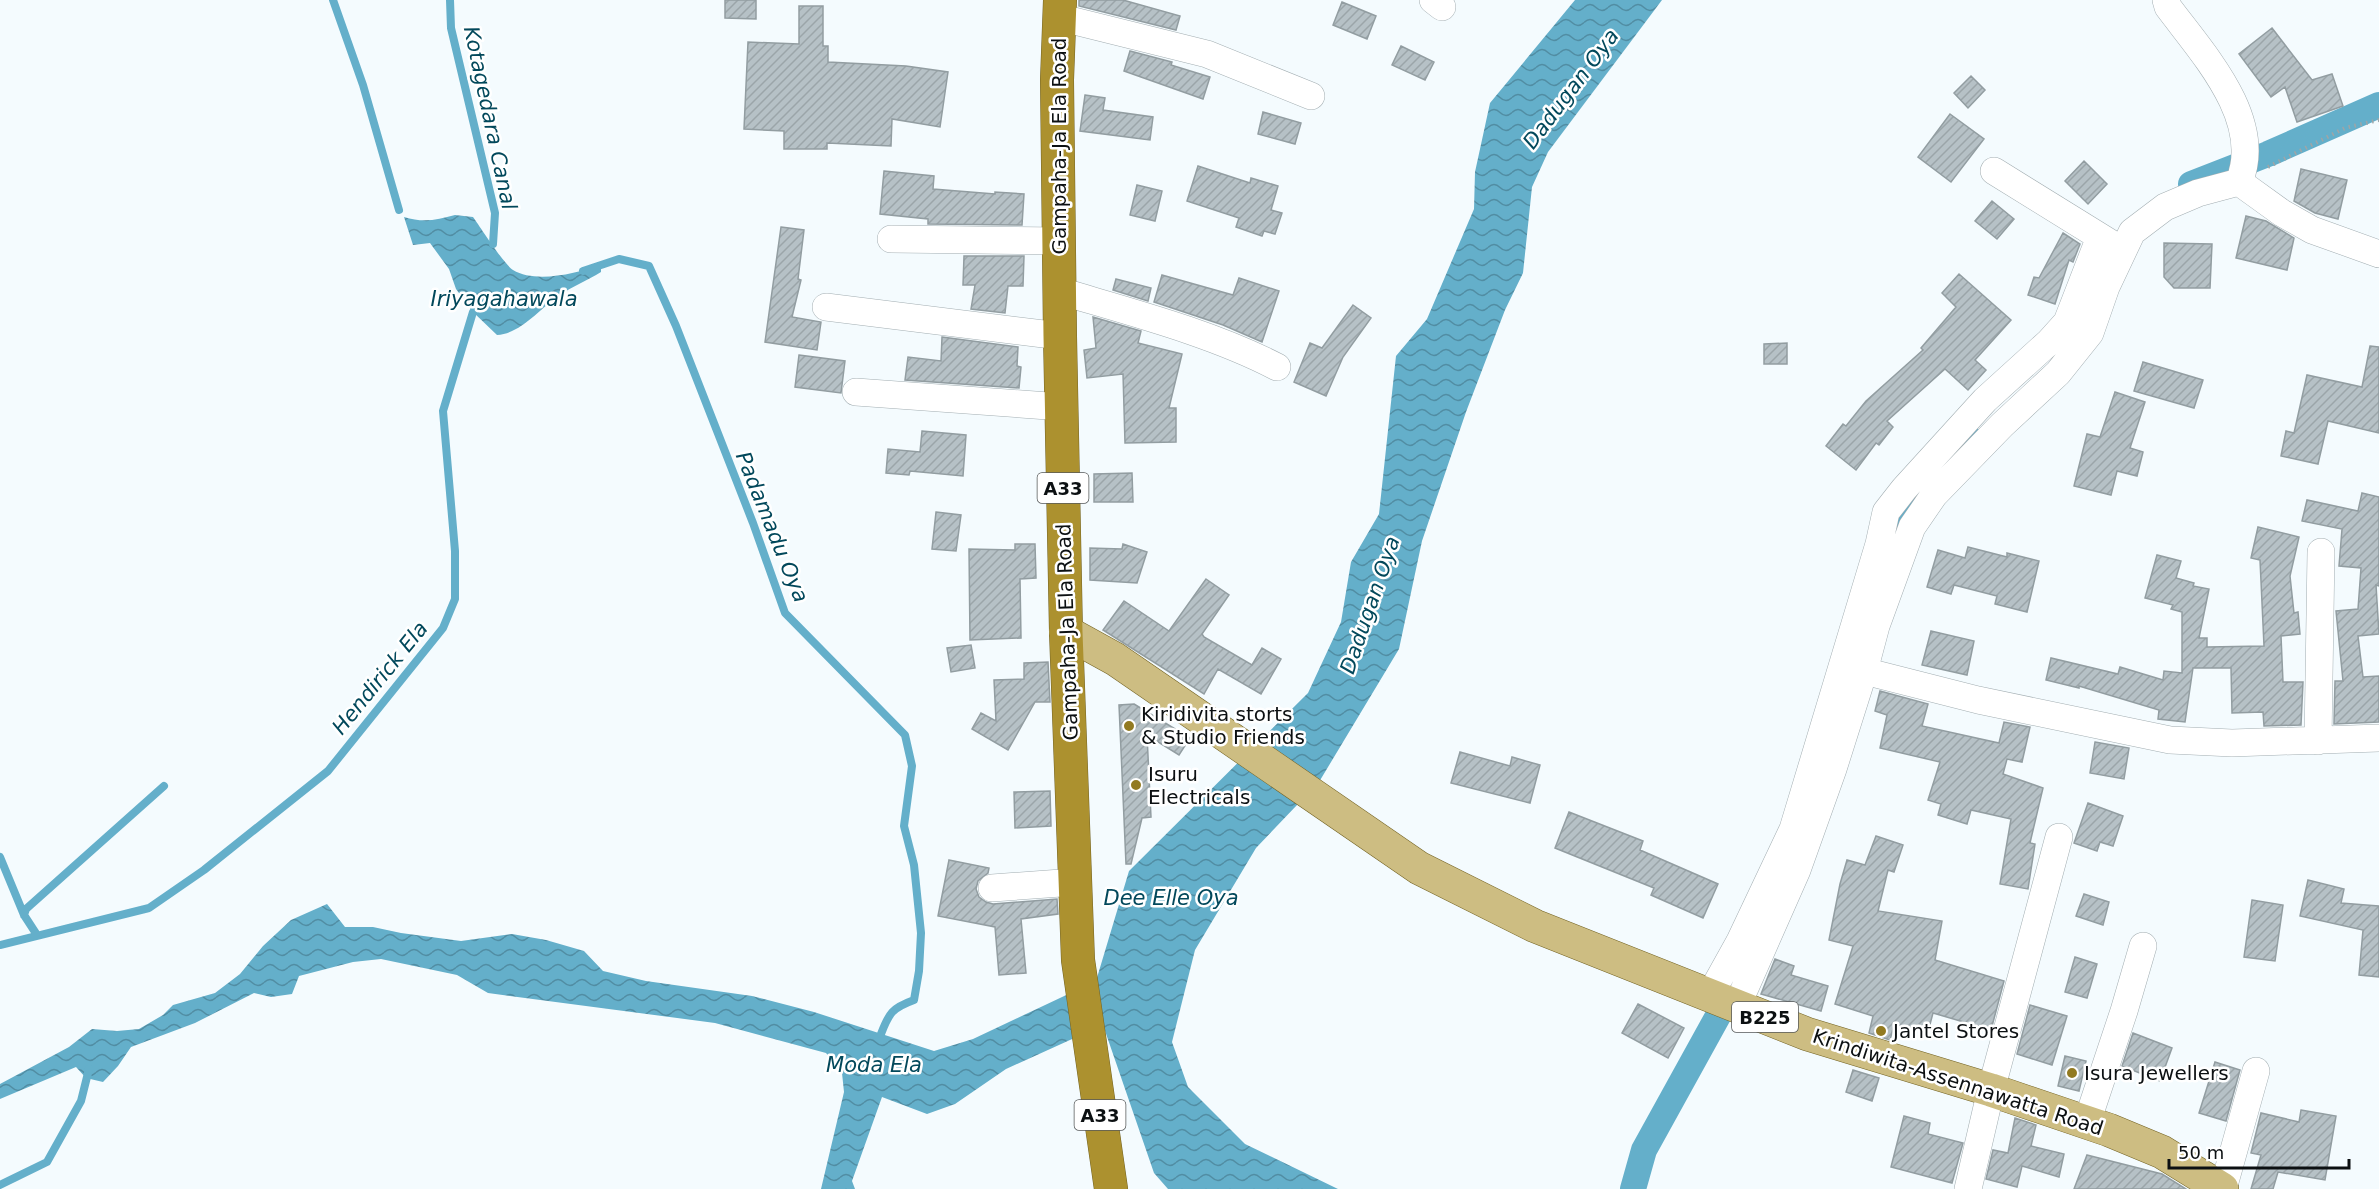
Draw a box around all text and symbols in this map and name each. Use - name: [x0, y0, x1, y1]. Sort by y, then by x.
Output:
- water label: Kotagedara Canal: [459, 24, 521, 212]
- water label: Dadugan Oya: [1518, 24, 1624, 154]
- street label: Gampaha-Ja Ela Road: [1047, 38, 1071, 254]
- water label: Iriyagahawala: [430, 287, 578, 311]
- water label: Padamadu Oya: [731, 448, 813, 606]
- road number: A33: [1038, 473, 1088, 503]
- street label: Gampaha-Ja Ela Road: [1051, 523, 1083, 741]
- water label: Dadugan Oya: [1335, 533, 1405, 677]
- water label: Hendirick Ela: [327, 617, 433, 739]
- place label: Kiridivita storts & Studio Friends: [1141, 702, 1305, 749]
- marker: Kiridivita storts & Studio Friends: [1122, 719, 1136, 733]
- place label: Isuru Electricals: [1148, 762, 1250, 809]
- marker: Isuru Electricals: [1129, 778, 1143, 792]
- water label: Dee Elle Oya: [1103, 886, 1239, 910]
- road number: B225: [1732, 1002, 1798, 1032]
- place label: Jantel Stores: [1891, 1019, 2019, 1043]
- street label: Krindiwita-Assennawatta Road: [1810, 1024, 2106, 1140]
- marker: Jantel Stores: [1874, 1024, 1888, 1038]
- water label: Moda Ela: [826, 1053, 922, 1077]
- place label: Isura Jewellers: [2084, 1061, 2229, 1085]
- marker: Isura Jewellers: [2065, 1066, 2079, 1080]
- road number: A33: [1074, 1100, 1126, 1130]
- scale bar: [2169, 1132, 2349, 1170]
- text: 50 m: [2178, 1142, 2224, 1163]

